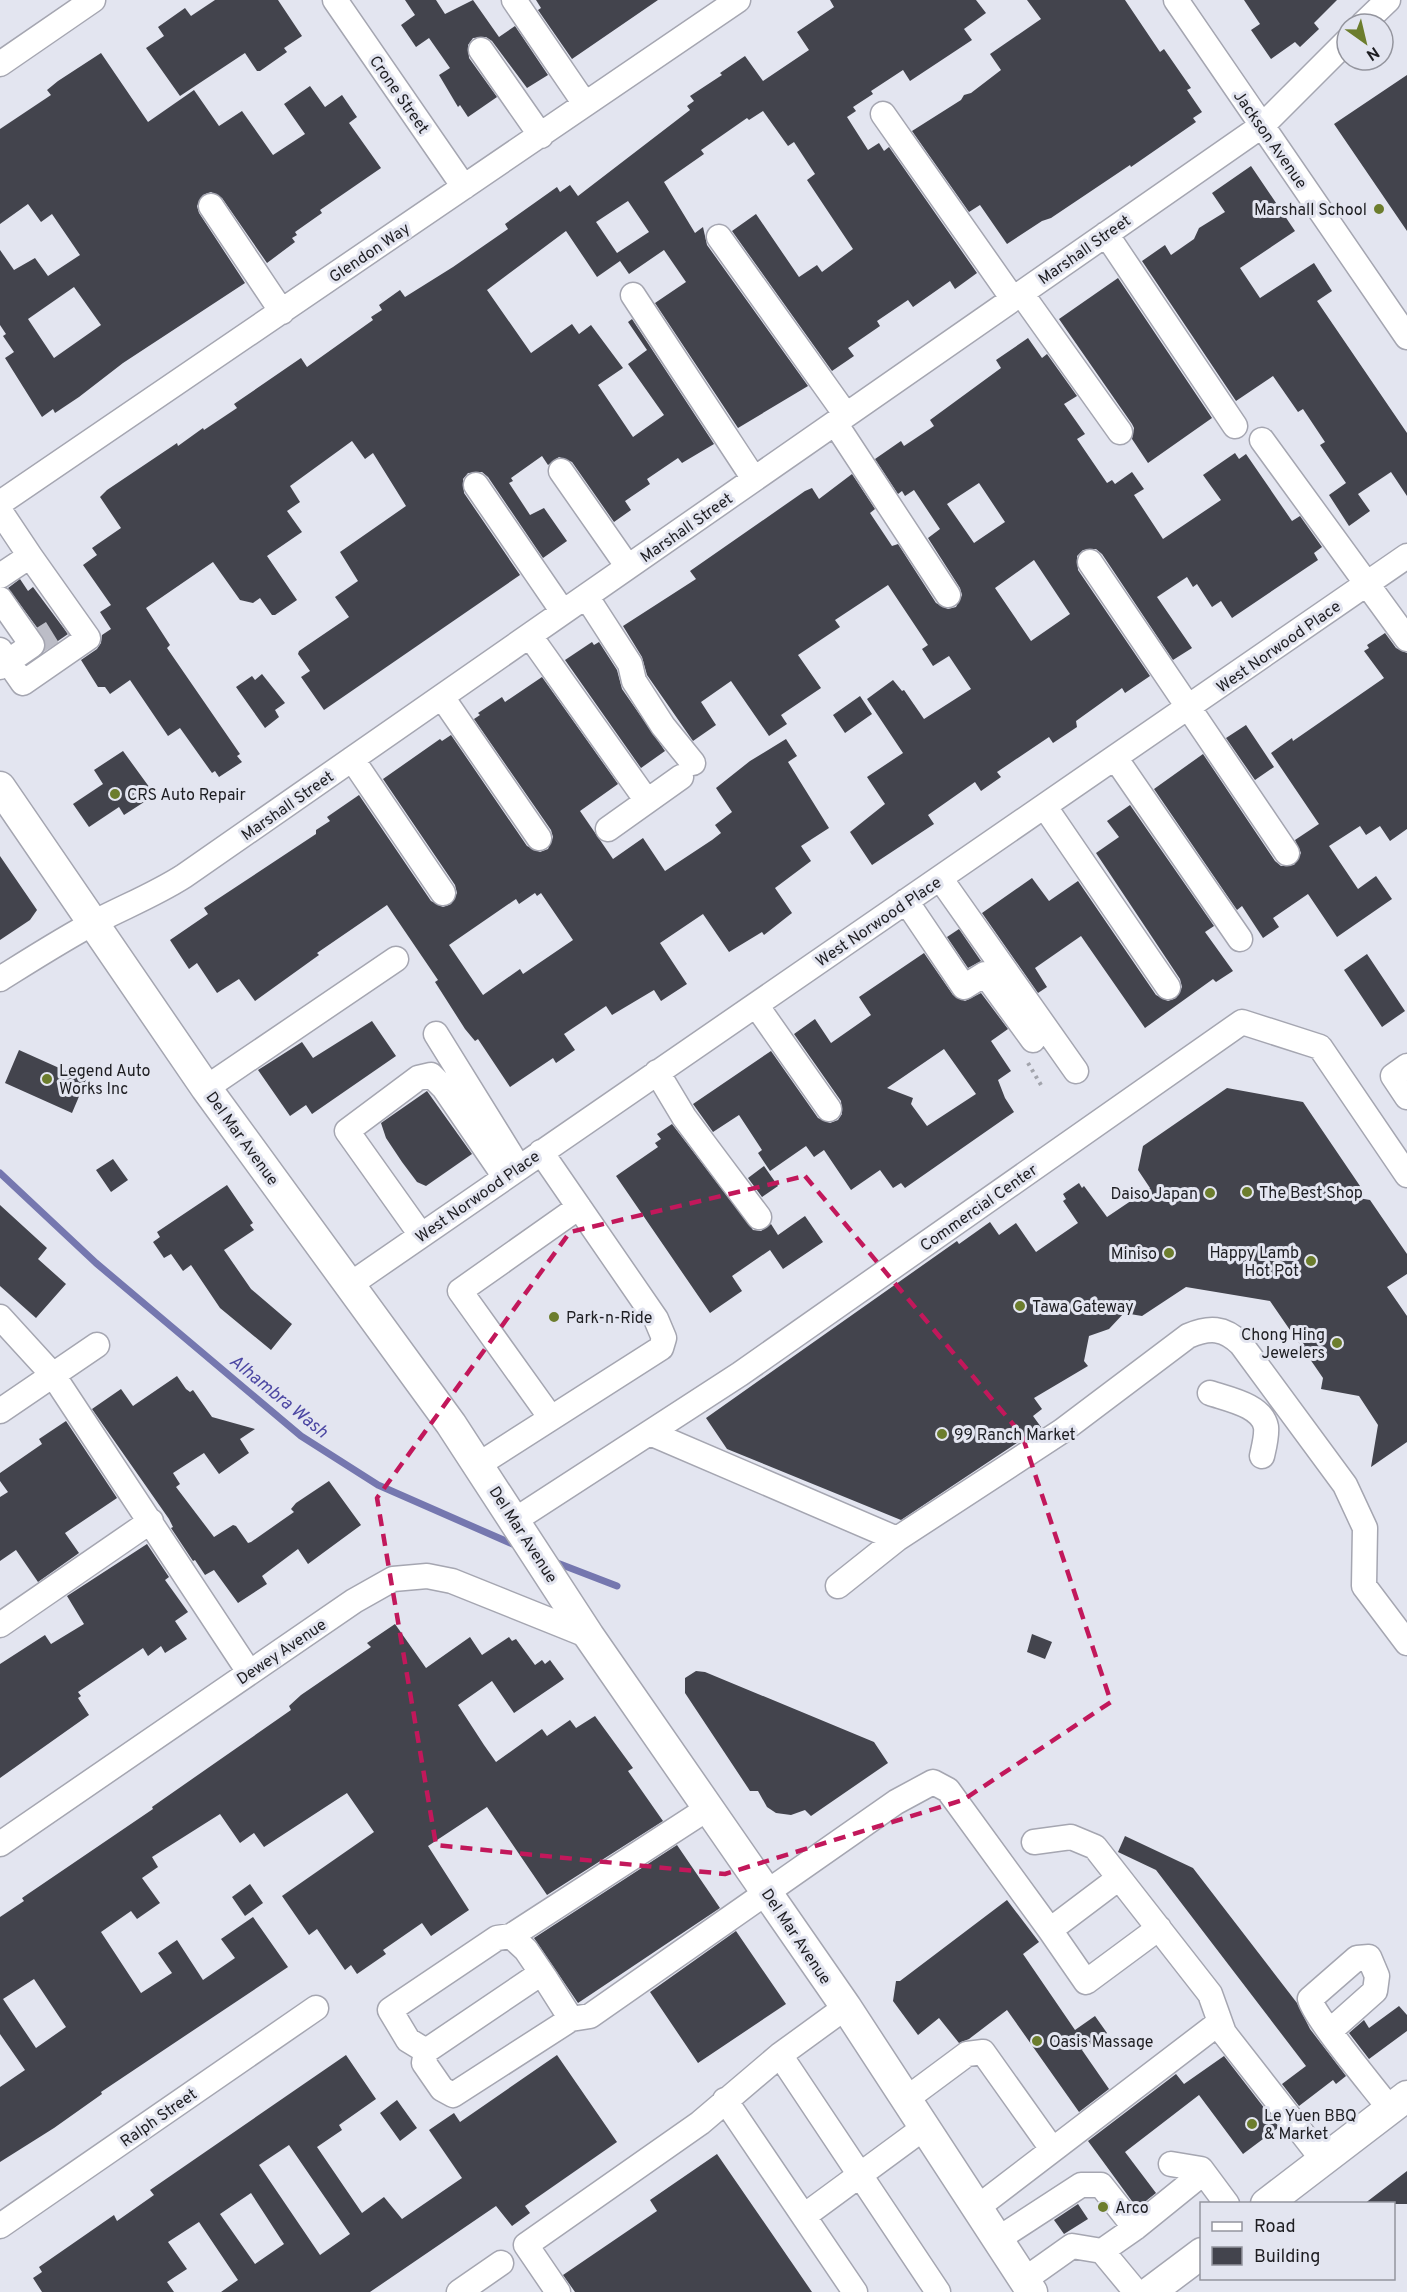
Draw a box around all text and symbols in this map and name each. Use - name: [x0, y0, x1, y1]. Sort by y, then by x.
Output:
- north arrow: [1335, 12, 1395, 72]
- text: N: [1362, 41, 1383, 64]
- street label: Crone Street: [364, 52, 433, 138]
- street label: Jackson Avenue: [1228, 87, 1311, 193]
- place label: Marshall School: [1254, 201, 1367, 221]
- marker: Marshall School: [1372, 202, 1386, 216]
- street label: Marshall Street: [1035, 211, 1135, 290]
- street label: Glendon Way: [326, 219, 414, 288]
- street label: Marshall Street: [637, 489, 737, 568]
- street label: West Norwood Place: [1213, 597, 1345, 698]
- street label: Marshall Street: [238, 767, 338, 846]
- place label: CRS Auto Repair: [127, 786, 246, 806]
- marker: CRS Auto Repair: [108, 787, 122, 801]
- street label: West Norwood Place: [812, 873, 946, 972]
- place label: Legend Auto Works Inc: [59, 1062, 151, 1100]
- marker: Legend Auto Works Inc: [40, 1072, 54, 1086]
- street label: Del Mar Avenue: [201, 1088, 282, 1190]
- street label: West Norwood Place: [412, 1147, 544, 1248]
- street label: Commercial Center: [917, 1161, 1042, 1257]
- place label: The Best Shop: [1259, 1184, 1363, 1204]
- place label: Daiso Japan: [1111, 1185, 1198, 1205]
- marker: The Best Shop: [1240, 1185, 1254, 1199]
- marker: Daiso Japan: [1203, 1186, 1217, 1200]
- place label: Happy Lamb Hot Pot: [1209, 1244, 1299, 1282]
- place label: Miniso: [1111, 1245, 1157, 1265]
- marker: Miniso: [1162, 1246, 1176, 1260]
- marker: Happy Lamb Hot Pot: [1304, 1254, 1318, 1268]
- place label: Tawa Gateway: [1032, 1298, 1134, 1318]
- marker: Tawa Gateway: [1013, 1299, 1027, 1313]
- place label: Park-n-Ride: [566, 1309, 652, 1329]
- marker: Park-n-Ride: [547, 1310, 561, 1324]
- place label: Chong Hing Jewelers: [1241, 1326, 1325, 1364]
- marker: Chong Hing Jewelers: [1330, 1336, 1344, 1350]
- water label: Alhambra Wash: [224, 1350, 332, 1444]
- place label: 99 Ranch Market: [954, 1426, 1076, 1446]
- marker: 99 Ranch Market: [935, 1427, 949, 1441]
- street label: Del Mar Avenue: [484, 1483, 561, 1587]
- street label: Dewey Avenue: [233, 1615, 331, 1690]
- street label: Del Mar Avenue: [756, 1885, 835, 1989]
- place label: Oasis Massage: [1049, 2033, 1153, 2053]
- marker: Oasis Massage: [1030, 2034, 1044, 2048]
- street label: Ralph Street: [117, 2085, 201, 2152]
- place label: Le Yuen BBQ & Market: [1264, 2107, 1357, 2145]
- marker: Le Yuen BBQ & Market: [1245, 2117, 1259, 2131]
- place label: Arco: [1115, 2199, 1149, 2219]
- marker: Arco: [1096, 2200, 1110, 2214]
- legend: [1200, 2202, 1395, 2280]
- text: Road: [1254, 2216, 1296, 2239]
- text: Building: [1254, 2246, 1320, 2269]

